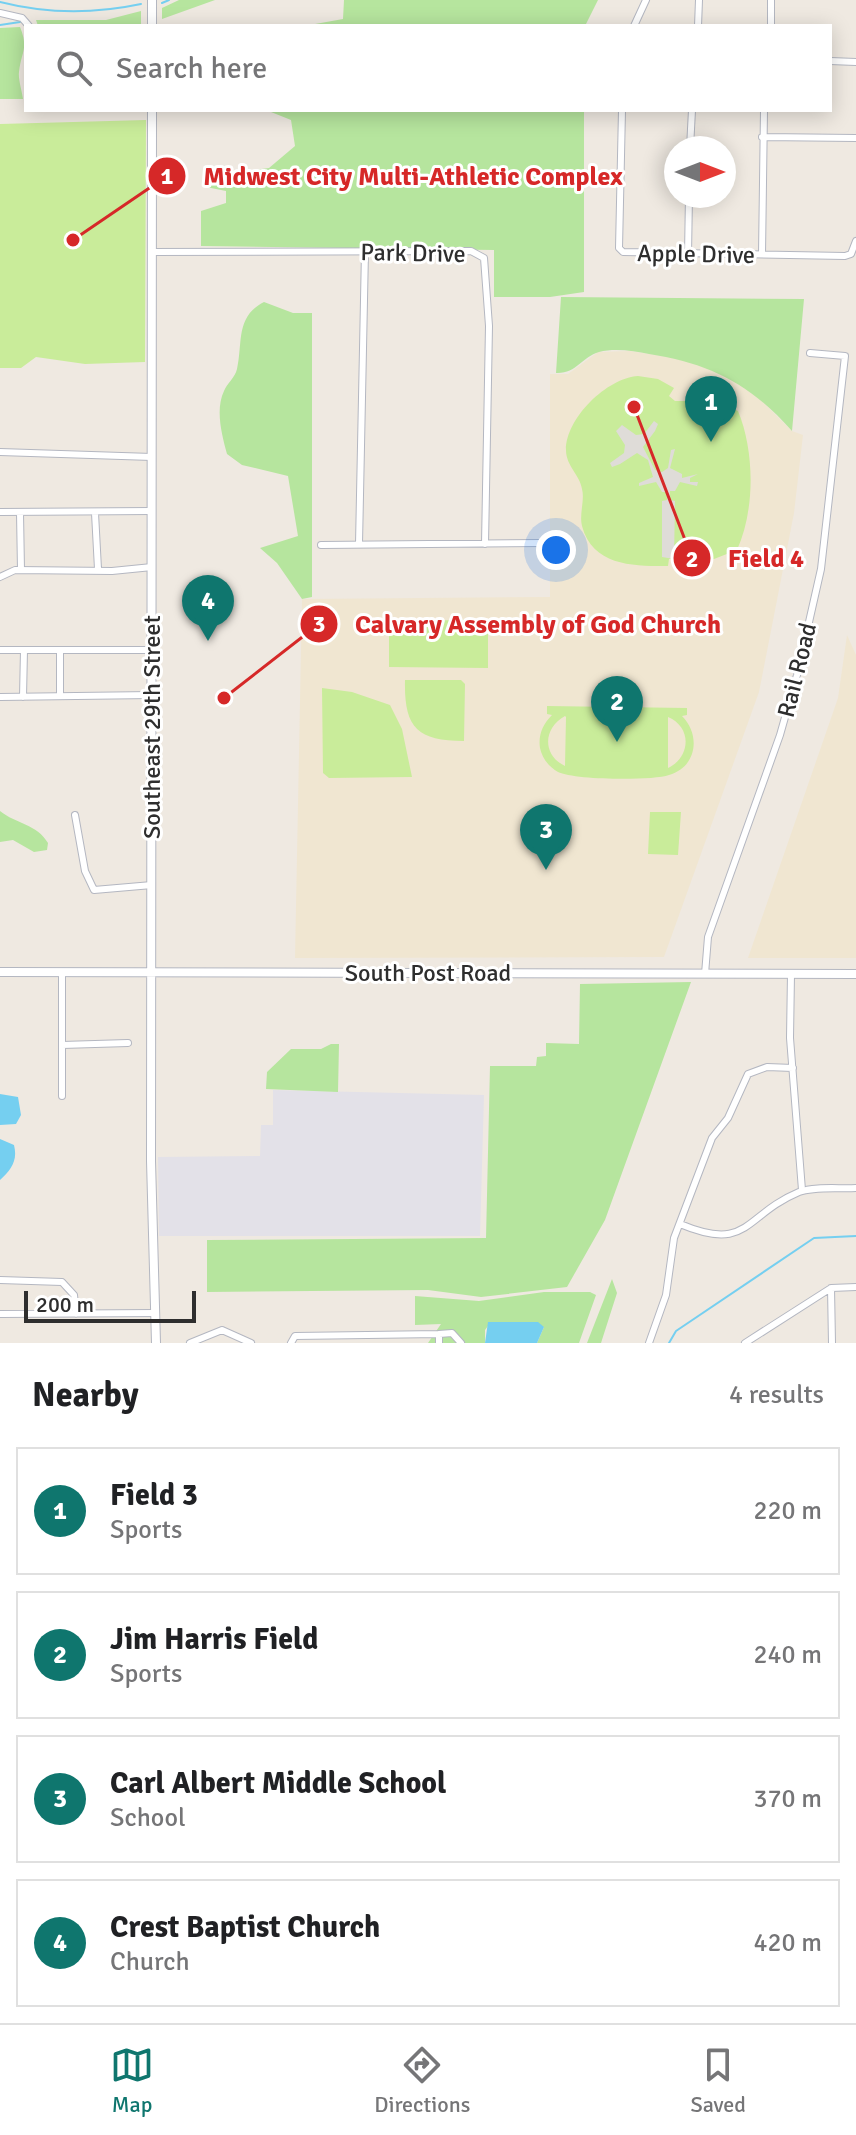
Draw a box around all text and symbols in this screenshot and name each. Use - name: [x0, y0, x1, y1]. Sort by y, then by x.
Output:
- search box: [24, 24, 832, 112]
- icon: search: [52, 46, 96, 90]
- text: Search here: [116, 50, 267, 87]
- north arrow: [664, 136, 736, 208]
- callout: Midwest City Multi-Athletic Complex: [147, 151, 639, 201]
- text: 1: [161, 161, 174, 191]
- text: Midwest City Multi-Athletic Complex: [203, 161, 623, 193]
- street label: Park Drive: [360, 237, 466, 269]
- street label: Apple Drive: [637, 238, 755, 270]
- pin: 1: [685, 376, 737, 442]
- your location: [536, 530, 576, 570]
- callout: Field 4: [672, 533, 820, 583]
- text: Field 4: [728, 543, 804, 575]
- text: 2: [686, 544, 698, 574]
- pin: 4: [182, 575, 234, 641]
- callout: Calvary Assembly of God Church: [299, 599, 737, 649]
- text: 3: [313, 609, 325, 639]
- text: Calvary Assembly of God Church: [355, 609, 721, 641]
- street label: Southeast 29th Street: [137, 615, 167, 839]
- street label: Rail Road: [771, 619, 823, 721]
- pin: 2: [591, 676, 643, 742]
- pin: 3: [520, 804, 572, 870]
- street label: South Post Road: [345, 958, 511, 988]
- scale bar: [24, 1287, 196, 1323]
- text: 200 m: [36, 1291, 94, 1318]
- text: Nearby: [32, 1374, 139, 1416]
- text: 4 results: [729, 1379, 824, 1411]
- text: Field 3: [110, 1477, 198, 1514]
- text: 1: [53, 1495, 67, 1527]
- text: 220 m: [753, 1495, 822, 1527]
- text: Sports: [110, 1514, 182, 1546]
- text: Jim Harris Field: [110, 1621, 318, 1658]
- text: 2: [53, 1639, 67, 1671]
- text: 240 m: [753, 1639, 822, 1671]
- text: Sports: [110, 1658, 182, 1690]
- text: Carl Albert Middle School: [110, 1765, 446, 1802]
- text: 3: [53, 1783, 67, 1815]
- text: 370 m: [753, 1783, 822, 1815]
- text: School: [110, 1802, 186, 1834]
- text: Crest Baptist Church: [110, 1909, 380, 1946]
- text: 4: [53, 1927, 67, 1959]
- text: 420 m: [753, 1927, 822, 1959]
- text: Church: [110, 1946, 190, 1978]
- tab: Map: [110, 2043, 154, 2118]
- tab: Directions: [374, 2043, 470, 2118]
- tab: Saved: [691, 2043, 746, 2118]

